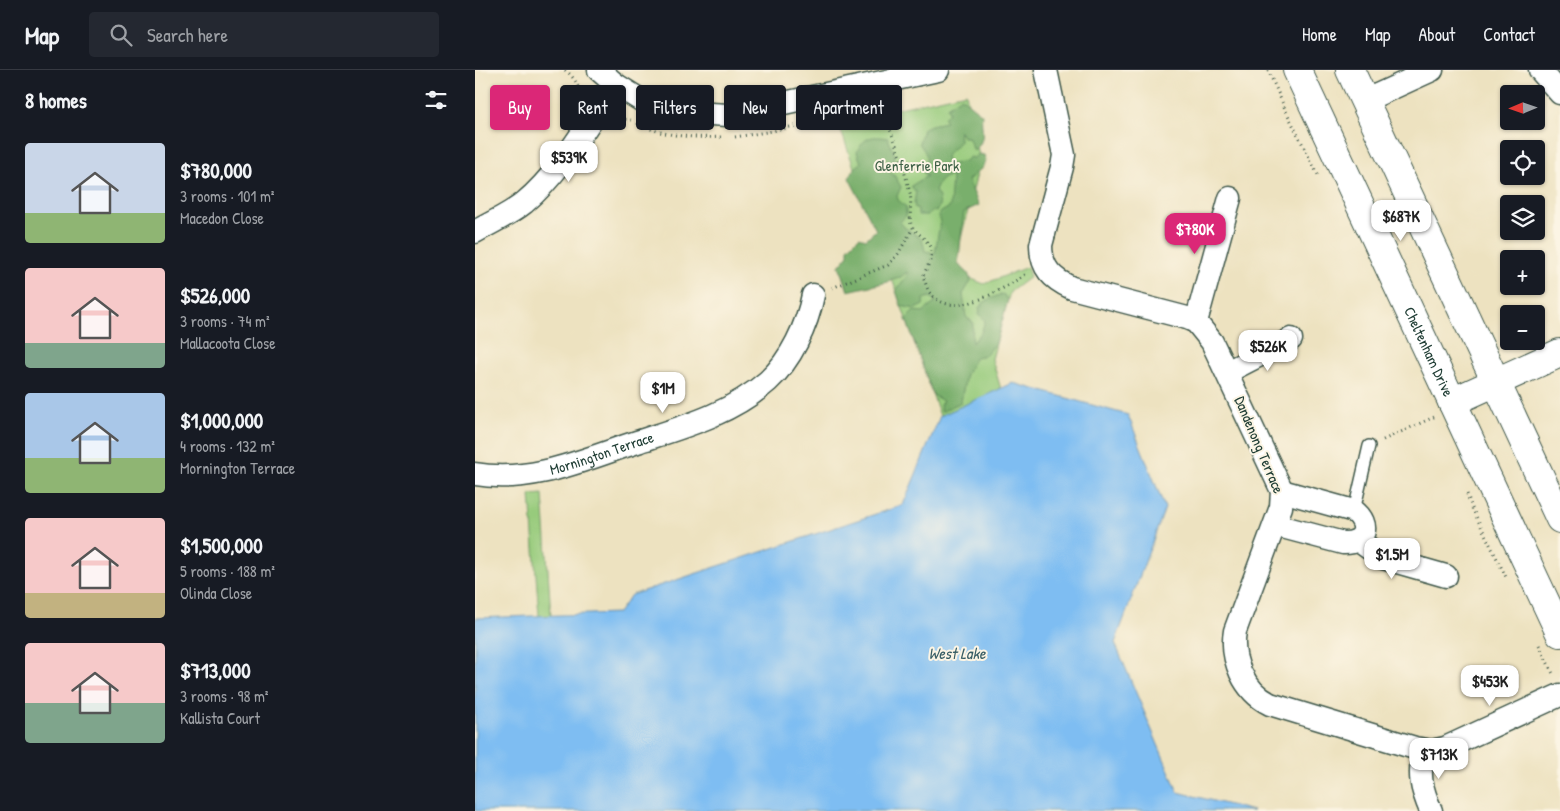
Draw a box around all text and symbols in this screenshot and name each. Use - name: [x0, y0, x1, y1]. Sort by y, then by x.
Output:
- search box: [89, 12, 439, 57]
- text: Map: [25, 19, 59, 51]
- icon: search: [107, 21, 135, 49]
- text: Search here: [147, 22, 228, 48]
- text: Home: [1302, 22, 1337, 47]
- text: Map: [1365, 22, 1390, 47]
- text: About: [1418, 22, 1455, 47]
- text: Contact: [1483, 22, 1535, 47]
- chip: Buy: [490, 85, 550, 130]
- chip: Rent: [560, 85, 626, 130]
- chip: Filters: [636, 85, 714, 130]
- chip: New: [724, 85, 786, 130]
- chip: Apartment: [796, 85, 902, 130]
- north arrow: [1500, 85, 1545, 130]
- map controls: [1500, 85, 1545, 350]
- text: 8 homes: [25, 86, 87, 115]
- icon: filters: [422, 86, 450, 114]
- pin: $539K: [534, 140, 604, 183]
- button: locate: [1500, 140, 1545, 185]
- text: $539K: [551, 146, 587, 168]
- park label: Glenferrie Park: [875, 155, 959, 176]
- text: $780,000: [180, 156, 252, 185]
- icon: home: [65, 163, 125, 223]
- text: 3 rooms · 101 m²: [180, 185, 275, 207]
- button: layers: [1500, 195, 1545, 240]
- pin: $687K: [1366, 200, 1436, 242]
- text: $687K: [1382, 205, 1420, 227]
- text: Macedon Close: [180, 207, 264, 229]
- pin: $780K: [1160, 212, 1230, 255]
- text: $780K: [1176, 218, 1214, 240]
- button: +: [1500, 250, 1545, 295]
- text: $526,000: [180, 281, 250, 310]
- icon: home: [65, 288, 125, 348]
- street label: Cheltenham Drive: [1399, 303, 1459, 400]
- button: −: [1500, 305, 1545, 350]
- text: 3 rooms · 74 m²: [180, 310, 270, 332]
- pin: $526K: [1233, 330, 1303, 372]
- text: Mallacoota Close: [180, 332, 276, 354]
- text: $526K: [1249, 335, 1287, 357]
- pin: $1M: [639, 372, 687, 414]
- text: $1M: [651, 377, 675, 399]
- street label: Dandenong Terrace: [1230, 393, 1289, 497]
- text: $1,000,000: [180, 406, 263, 435]
- icon: home: [65, 413, 125, 473]
- street label: Mornington Terrace: [548, 426, 656, 480]
- text: 4 rooms · 132 m²: [180, 435, 275, 457]
- text: Mornington Terrace: [180, 457, 295, 479]
- text: $1,500,000: [180, 531, 263, 560]
- icon: home: [65, 538, 125, 598]
- pin: $1.5M: [1357, 538, 1427, 580]
- text: $1.5M: [1375, 543, 1409, 565]
- text: 5 rooms · 188 m²: [180, 560, 275, 582]
- text: Olinda Close: [180, 582, 252, 604]
- water label: West Lake: [929, 642, 986, 664]
- text: $713,000: [180, 656, 251, 685]
- icon: home: [65, 663, 125, 723]
- pin: $453K: [1455, 664, 1525, 707]
- text: $453K: [1472, 670, 1508, 692]
- text: 3 rooms · 98 m²: [180, 685, 269, 707]
- text: Kallista Court: [180, 707, 260, 729]
- pin: $713K: [1404, 738, 1474, 780]
- text: $713K: [1420, 743, 1458, 765]

